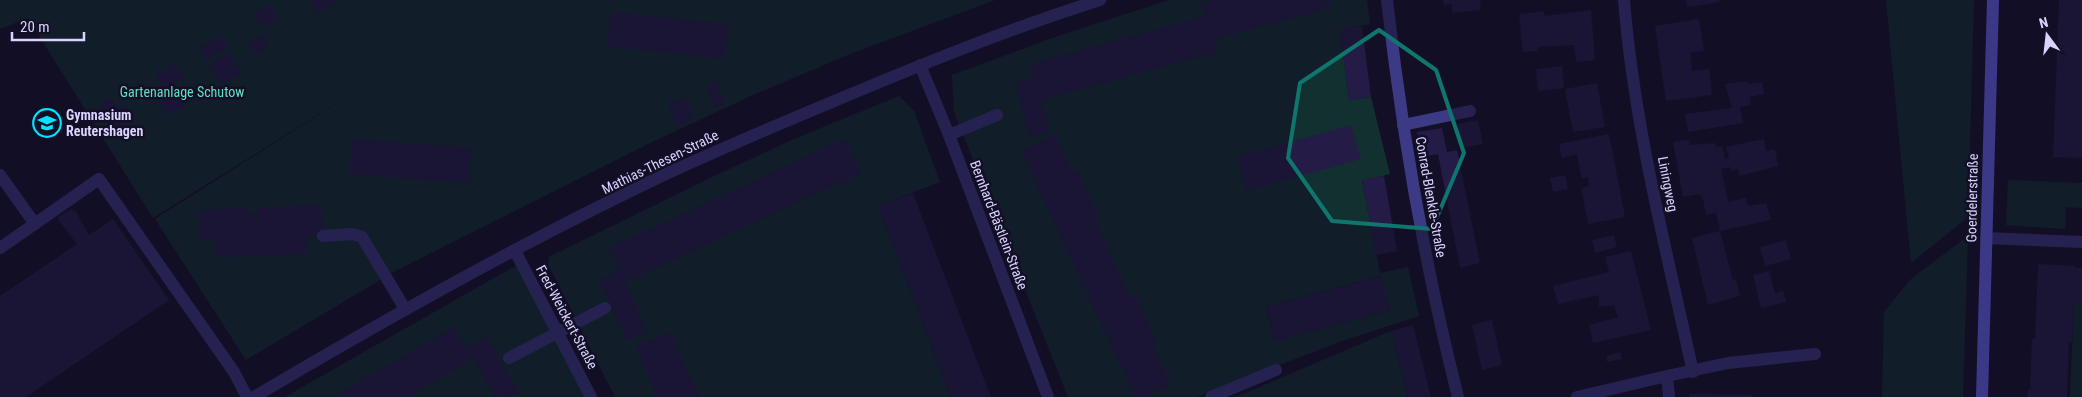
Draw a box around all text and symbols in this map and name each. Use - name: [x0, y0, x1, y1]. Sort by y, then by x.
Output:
- scale bar: [12, 10, 85, 42]
- north arrow: [2022, 10, 2072, 60]
- text: N: [2037, 14, 2050, 31]
- text: 20 m: [20, 18, 50, 36]
- park label: Gartenanlage Schutow: [120, 84, 244, 100]
- place label: Gymnasium Reutershagen: [66, 107, 144, 139]
- school or university icon: Gymnasium Reutershagen: [32, 108, 62, 138]
- street label: Mathias-Thesen-Straße: [599, 127, 721, 197]
- street label: Conrad-Blenkle-Straße: [1412, 135, 1450, 259]
- street label: Goerdelerstraße: [1963, 153, 1981, 242]
- street label: Liningweg: [1655, 155, 1681, 213]
- street label: Bernhard-Bästlein-Straße: [967, 158, 1031, 292]
- street label: Fred-Weickert-Straße: [533, 262, 601, 372]

